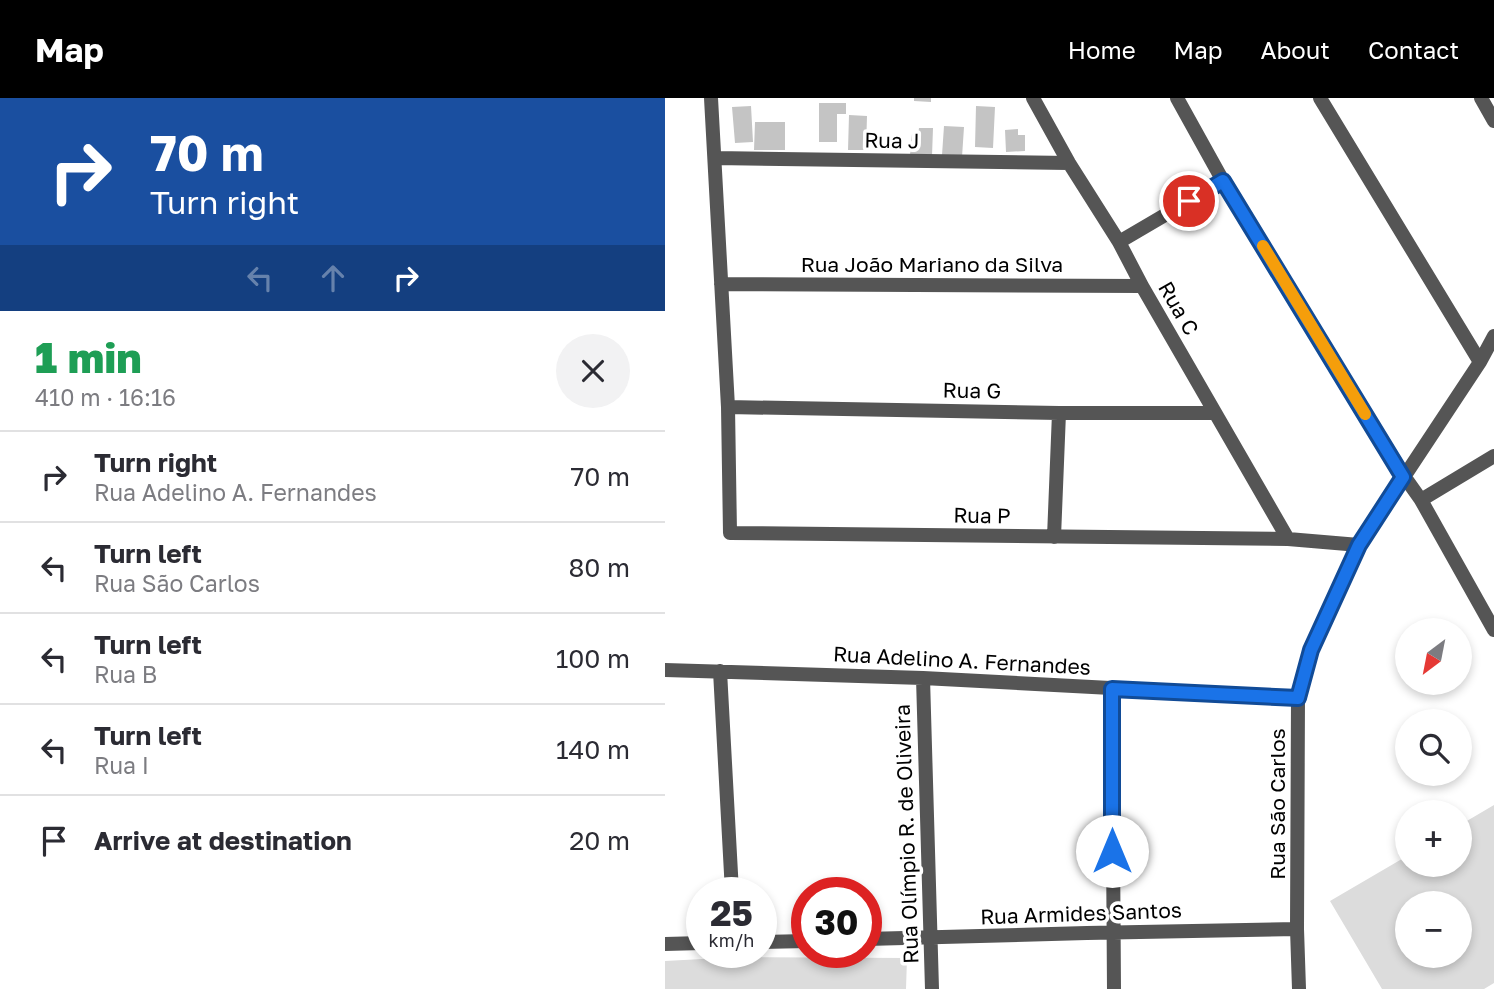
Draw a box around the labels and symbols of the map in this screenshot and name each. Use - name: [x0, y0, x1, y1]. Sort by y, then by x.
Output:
- street label: Rua J: [864, 127, 920, 153]
- pin: [1159, 171, 1219, 231]
- street label: Rua João Mariano da Silva: [801, 251, 1063, 277]
- street label: Rua C: [1153, 276, 1205, 340]
- street label: Rua G: [943, 376, 1001, 404]
- street label: Rua P: [953, 502, 1011, 528]
- north arrow: [1395, 618, 1472, 695]
- street label: Rua Adelino A. Fernandes: [832, 640, 1092, 680]
- street label: Rua Olímpio R. de Oliveira: [888, 704, 924, 964]
- street label: Rua São Carlos: [1264, 728, 1290, 880]
- position arrow: [1075, 814, 1149, 888]
- speed limit sign: 30: [791, 877, 882, 968]
- street label: Rua Armides Santos: [980, 896, 1182, 930]

